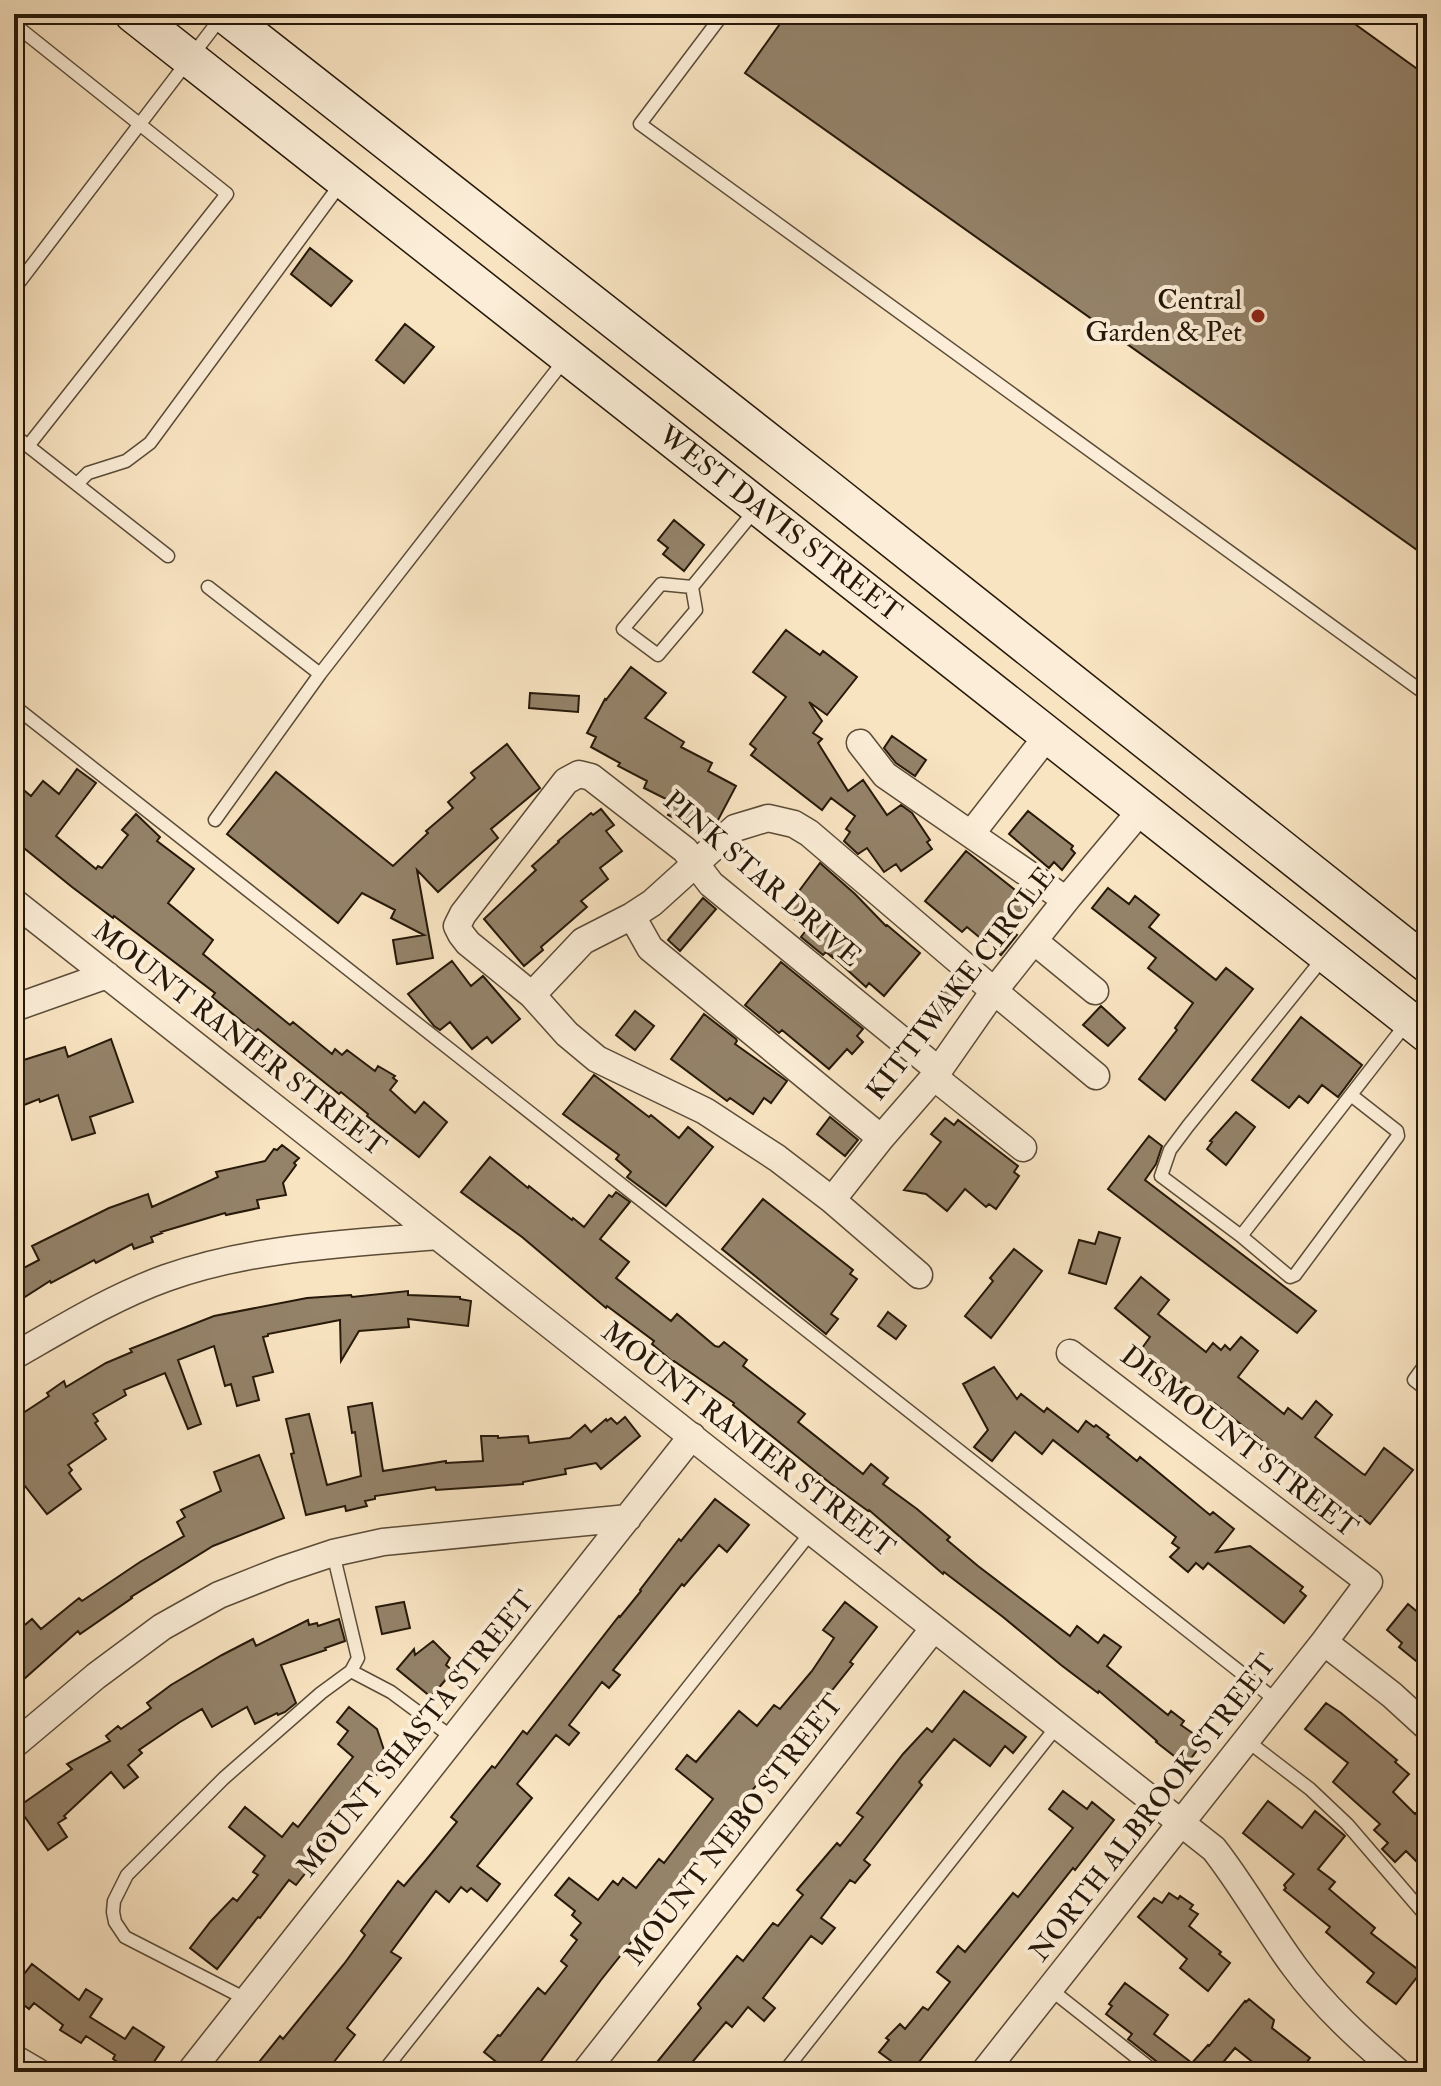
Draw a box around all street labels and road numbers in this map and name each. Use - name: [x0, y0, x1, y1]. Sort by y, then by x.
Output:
- street label: WEST DAVIS STREET: [650, 417, 909, 630]
- street label: PINK STAR DRIVE: [656, 783, 868, 975]
- street label: KITTIWAKE CIRCLE: [859, 860, 1063, 1108]
- street label: MOUNT RANIER STREET: [85, 914, 393, 1165]
- street label: MOUNT RANIER STREET: [594, 1315, 902, 1566]
- street label: DISMOUNT STREET: [1113, 1338, 1365, 1546]
- street label: MOUNT SHASTA STREET: [290, 1584, 542, 1884]
- street label: NORTH ALBROOK STREET: [1022, 1647, 1284, 1969]
- street label: MOUNT NEBO STREET: [617, 1687, 851, 1973]

